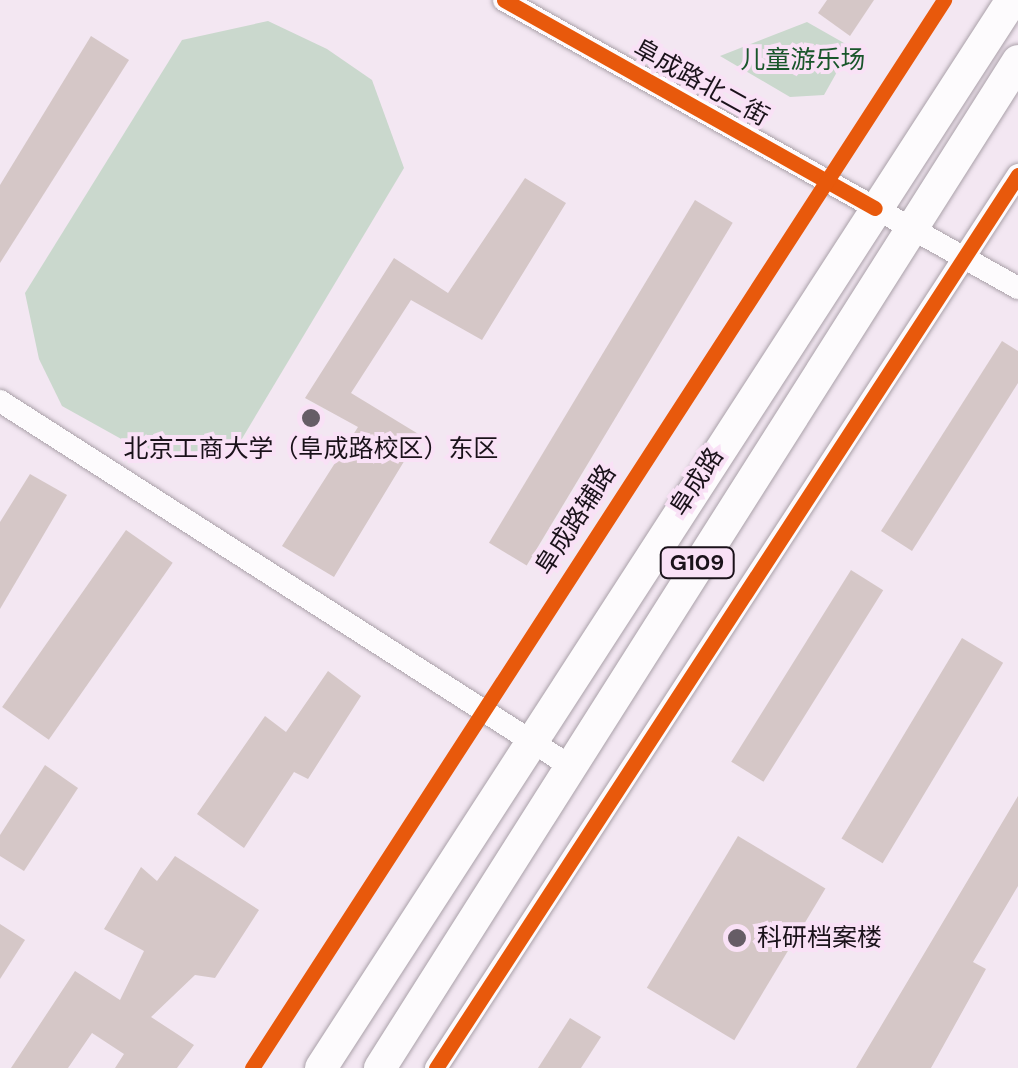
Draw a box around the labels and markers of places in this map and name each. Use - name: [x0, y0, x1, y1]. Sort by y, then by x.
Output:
- marker: 北京工商大学（阜成路校区）东区: [300, 407, 322, 429]
- place label: 北京工商大学（阜成路校区）东区: [124, 434, 498, 464]
- place label: 科研档案楼: [757, 923, 882, 953]
- marker: 科研档案楼: [726, 927, 748, 949]

